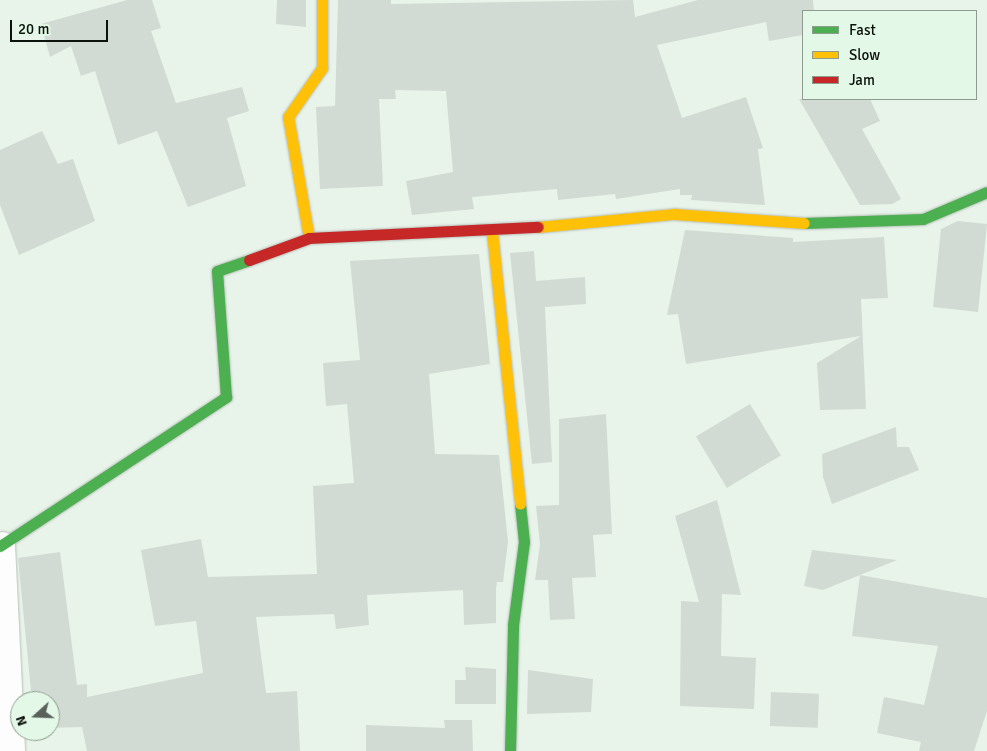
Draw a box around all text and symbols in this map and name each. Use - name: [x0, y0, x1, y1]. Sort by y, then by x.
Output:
- scale bar: [12, 10, 110, 42]
- legend: [802, 10, 977, 100]
- text: 20 m: [18, 20, 49, 38]
- text: Fast: [849, 21, 876, 39]
- text: Slow: [849, 46, 880, 64]
- text: Jam: [849, 71, 875, 89]
- north arrow: [10, 691, 60, 741]
- text: N: [12, 713, 31, 728]

